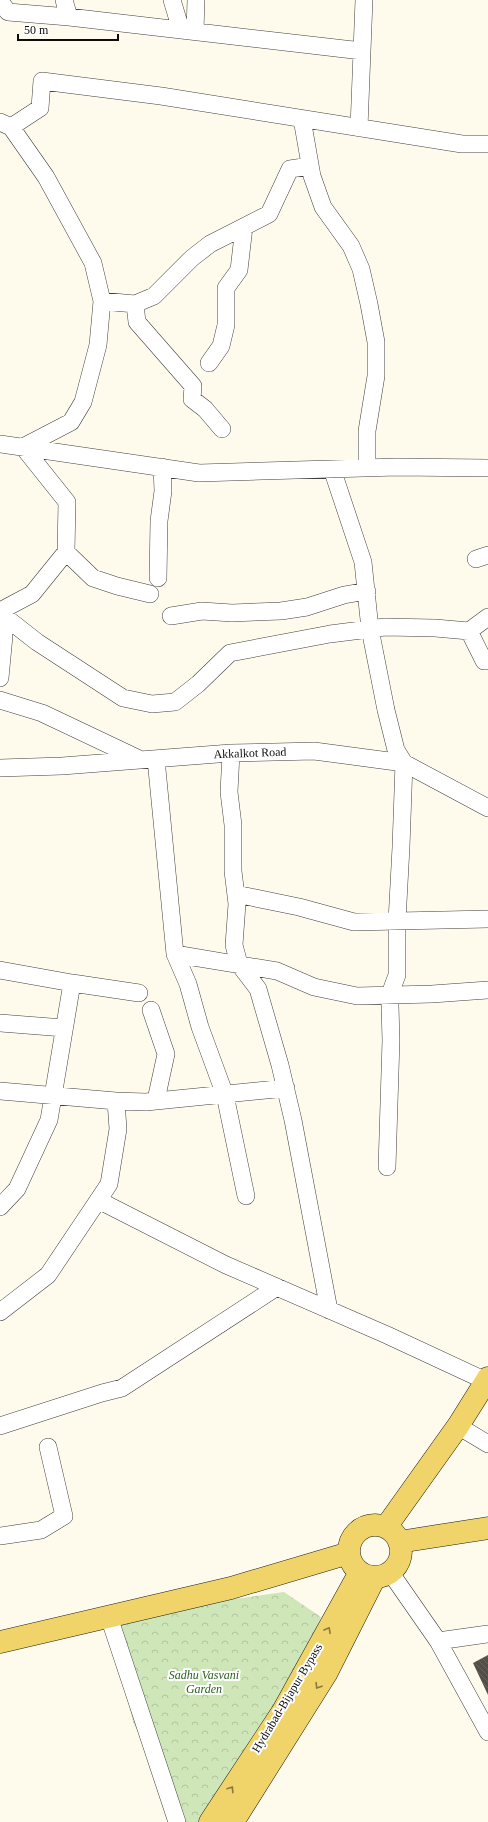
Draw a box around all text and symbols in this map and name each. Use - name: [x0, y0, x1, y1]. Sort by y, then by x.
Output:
- scale bar: [18, 16, 118, 42]
- text: 50 m: [24, 23, 49, 37]
- street label: Akkalkot Road: [213, 745, 287, 761]
- one-way arrow: [323, 1627, 330, 1634]
- street label: Hydrabad-Bijapur Bypass: [249, 1641, 325, 1755]
- park label: Sadhu Vasvani Garden: [169, 1668, 239, 1696]
- one-way arrow: [316, 1682, 323, 1689]
- one-way arrow: [226, 1787, 233, 1794]

